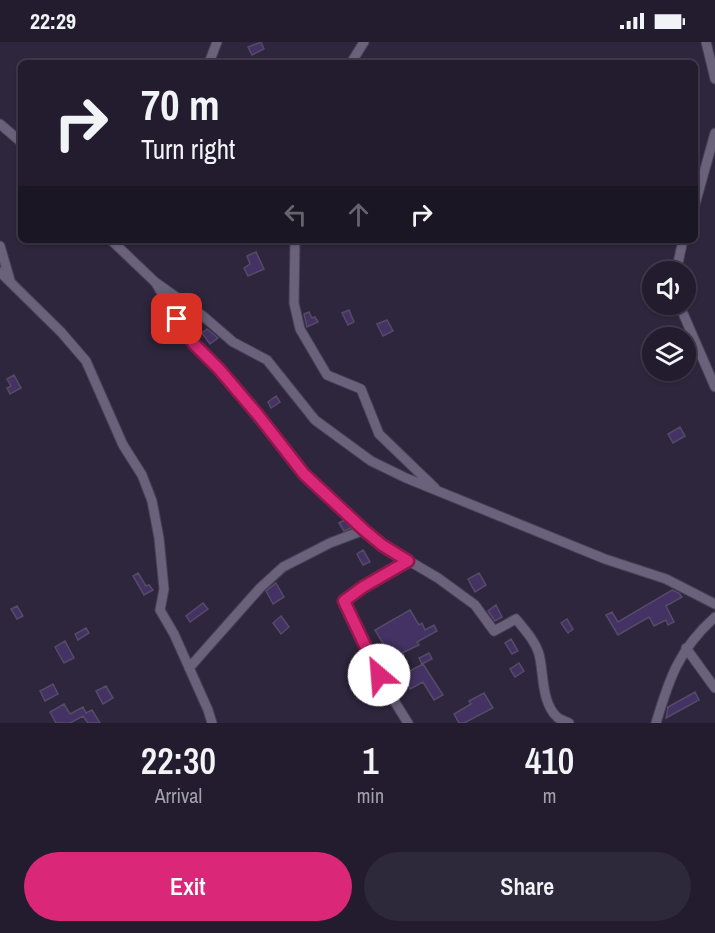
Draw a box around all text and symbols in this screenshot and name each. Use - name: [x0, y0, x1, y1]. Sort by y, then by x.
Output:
- text: 22:29: [30, 6, 76, 36]
- text: 70 m: [141, 77, 220, 133]
- icon: right: [42, 84, 120, 162]
- text: Turn right: [141, 131, 235, 167]
- icon: left: [279, 198, 312, 231]
- icon: ahead: [342, 198, 375, 231]
- icon: right: [405, 198, 438, 231]
- map controls: [642, 261, 696, 381]
- button: sound: [642, 261, 696, 315]
- pin: [151, 293, 202, 344]
- icon: arrive: [160, 302, 193, 335]
- button: layers: [642, 327, 696, 381]
- position arrow: [347, 643, 411, 707]
- text: 22:30: [141, 737, 216, 785]
- text: 1: [362, 737, 379, 785]
- text: 410: [525, 737, 574, 785]
- text: Arrival: [155, 782, 202, 809]
- text: min: [357, 782, 384, 809]
- text: m: [543, 782, 556, 809]
- button: Exit: [24, 852, 352, 921]
- button: Share: [364, 852, 691, 921]

